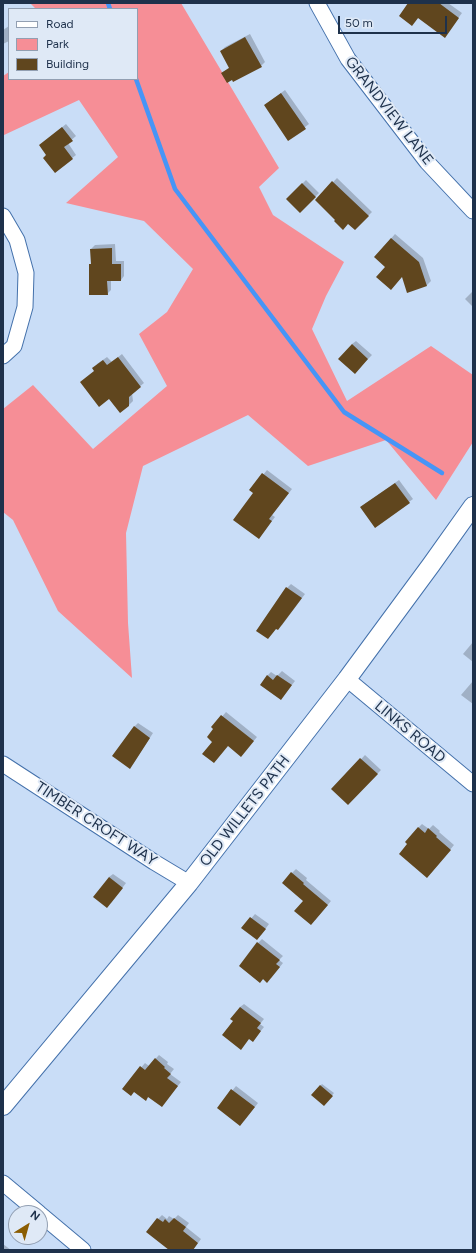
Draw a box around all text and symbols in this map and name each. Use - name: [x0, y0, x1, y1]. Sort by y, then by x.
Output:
- legend: [8, 8, 138, 80]
- scale bar: [340, 8, 449, 34]
- text: 50 m: [345, 16, 373, 30]
- text: Road: [46, 17, 74, 31]
- text: Park: [46, 37, 69, 51]
- street label: GRANDVIEW LANE: [341, 53, 437, 169]
- text: Building: [46, 57, 89, 71]
- street label: LINKS ROAD: [371, 697, 449, 767]
- street label: OLD WILLETS PATH: [196, 752, 294, 870]
- street label: TIMBER CROFT WAY: [32, 778, 160, 870]
- north arrow: [8, 1205, 48, 1245]
- text: N: [28, 1208, 42, 1224]

